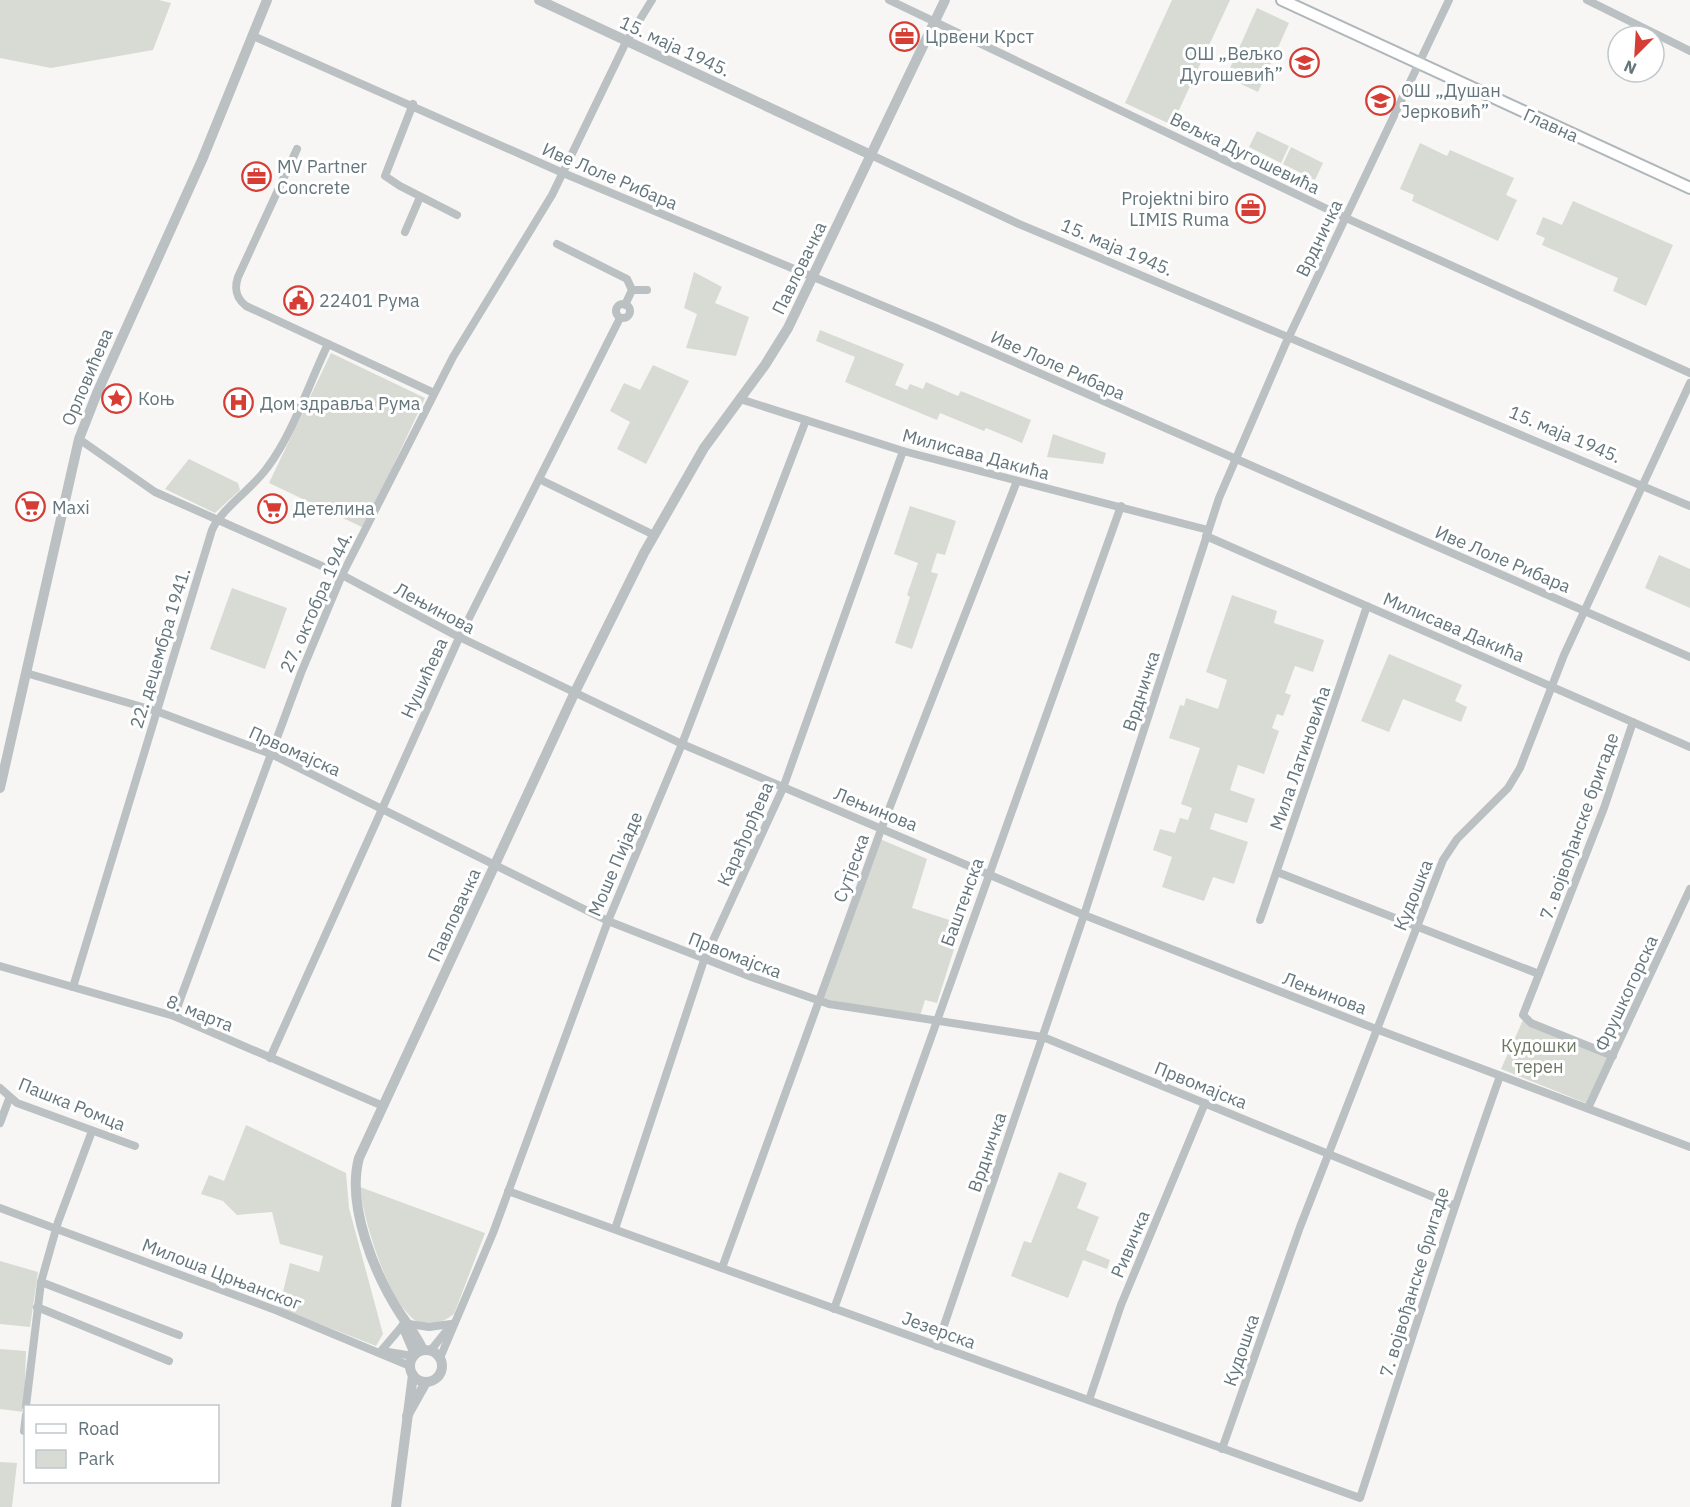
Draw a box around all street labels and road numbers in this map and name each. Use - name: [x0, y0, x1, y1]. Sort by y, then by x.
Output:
- street label: 15. маја 1945.: [616, 10, 734, 82]
- street label: Главна: [1520, 103, 1582, 147]
- street label: Вељка Дугошевића: [1166, 107, 1324, 199]
- street label: Иве Лоле Рибара: [539, 137, 682, 215]
- street label: Врдничка: [1290, 195, 1348, 280]
- street label: 15. маја 1945.: [1058, 213, 1176, 281]
- street label: Павловачка: [767, 217, 832, 318]
- street label: Орловићева: [56, 324, 118, 429]
- street label: Иве Лоле Рибара: [987, 325, 1129, 405]
- street label: 15. маја 1945.: [1506, 400, 1624, 468]
- street label: Милисава Дакића: [900, 423, 1052, 485]
- street label: Иве Лоле Рибара: [1432, 520, 1575, 598]
- street label: 27. октобра 1944.: [275, 528, 357, 676]
- street label: 22. децембра 1941.: [125, 565, 195, 731]
- street label: Лењинова: [391, 577, 480, 639]
- street label: Милисава Дакића: [1380, 587, 1529, 667]
- street label: Нушићева: [395, 634, 453, 722]
- street label: Врдничка: [1117, 648, 1165, 734]
- street label: Мила Латиновића: [1265, 682, 1336, 833]
- street label: Првомајска: [246, 721, 345, 782]
- street label: 7. војвођанске бригаде: [1534, 729, 1624, 923]
- street label: Карађорђева: [712, 778, 778, 890]
- street label: Лењинова: [831, 782, 921, 836]
- street label: Моше Пијаде: [583, 808, 647, 920]
- street label: Сутјеска: [828, 830, 874, 906]
- street label: Баштенска: [935, 854, 989, 949]
- street label: Кудошка: [1388, 856, 1438, 934]
- street label: Павловачка: [422, 864, 486, 965]
- street label: Првомајска: [685, 927, 785, 983]
- street label: Фрушкогорска: [1589, 931, 1663, 1054]
- street label: Лењинова: [1280, 966, 1371, 1020]
- street label: 8. марта: [163, 989, 237, 1037]
- street label: Првомајска: [1151, 1056, 1251, 1114]
- street label: Пашка Ромца: [15, 1072, 129, 1136]
- street label: Врдничка: [963, 1109, 1012, 1195]
- street label: 7. војвођанске бригаде: [1374, 1184, 1454, 1380]
- street label: Ривичка: [1106, 1206, 1155, 1281]
- street label: Милоша Црњанског: [139, 1233, 305, 1315]
- street label: Језерска: [899, 1306, 979, 1354]
- street label: Кудошка: [1218, 1311, 1264, 1389]

